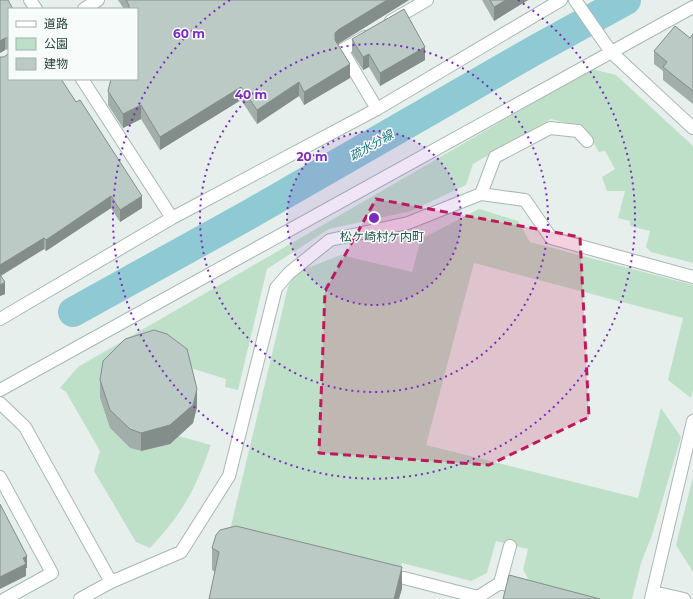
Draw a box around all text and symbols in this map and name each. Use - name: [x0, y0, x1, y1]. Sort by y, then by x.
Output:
- legend: [8, 8, 138, 80]
- text: 道路: [44, 16, 68, 31]
- text: 60 m: [173, 26, 205, 41]
- text: 公園: [44, 36, 68, 51]
- text: 建物: [44, 56, 68, 71]
- text: 40 m: [235, 87, 267, 102]
- water label: 疏水分線: [346, 126, 397, 163]
- text: 20 m: [296, 149, 328, 164]
- centre of rings: [367, 211, 381, 225]
- district label: 松ケ崎村ケ内町: [340, 229, 424, 244]

